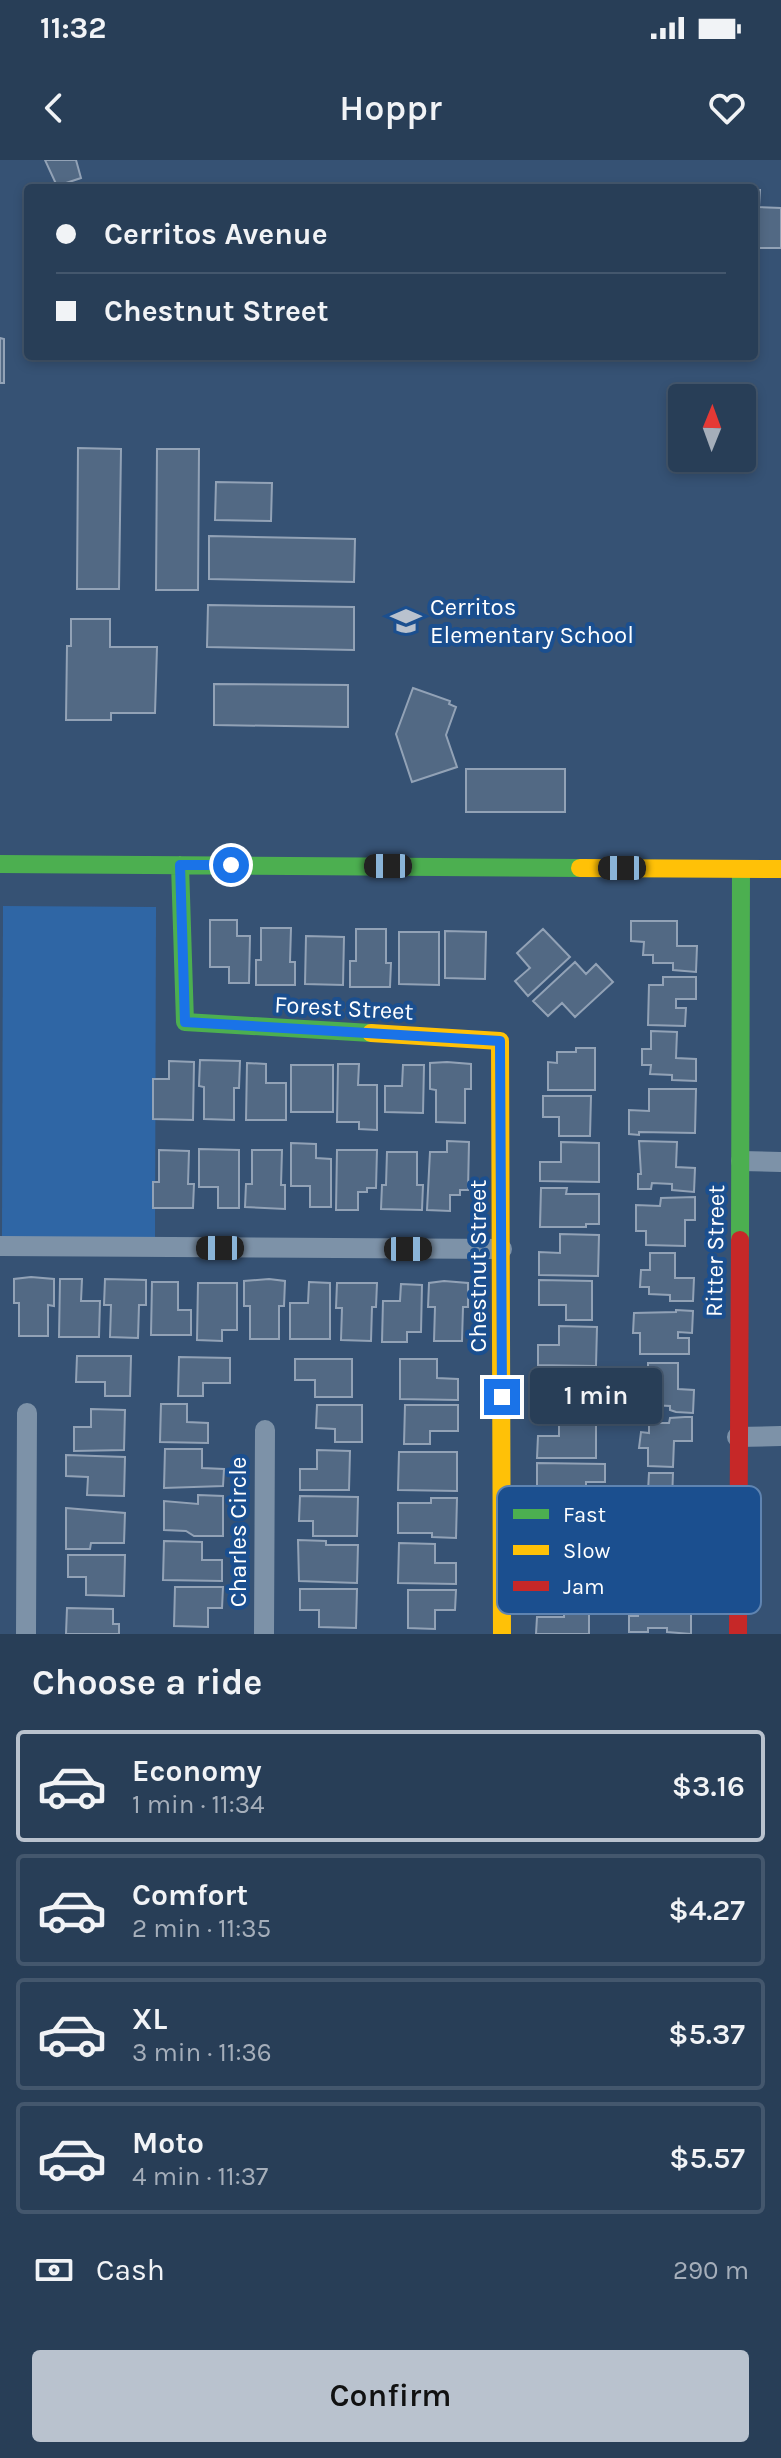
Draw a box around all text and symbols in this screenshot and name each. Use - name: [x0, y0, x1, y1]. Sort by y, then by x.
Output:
- text: 11:32: [40, 10, 106, 46]
- icon: back: [32, 86, 76, 130]
- icon: heart: [705, 86, 749, 130]
- text: Hoppr: [339, 87, 442, 129]
- text: Cerritos Avenue: [104, 216, 328, 252]
- text: Chestnut Street: [104, 293, 329, 329]
- north arrow: [668, 384, 756, 472]
- map controls: [668, 384, 756, 472]
- place label: Cerritos Elementary School: [430, 593, 634, 649]
- school or university icon: Cerritos Elementary School: [389, 604, 423, 638]
- route start: [213, 847, 249, 883]
- car: [364, 854, 412, 878]
- car: [598, 856, 646, 880]
- street label: Forest Street: [274, 990, 414, 1026]
- street label: Chestnut Street: [464, 1180, 492, 1352]
- street label: Ritter Street: [700, 1185, 730, 1317]
- car: [196, 1236, 244, 1260]
- car: [384, 1237, 432, 1261]
- callout: 1 min: [530, 1369, 662, 1425]
- route end: [484, 1379, 520, 1415]
- text: 1 min: [564, 1380, 628, 1411]
- street label: Charles Circle: [224, 1457, 252, 1607]
- legend: [497, 1486, 761, 1614]
- text: Fast: [563, 1502, 606, 1528]
- text: Slow: [563, 1538, 610, 1564]
- text: Jam: [563, 1574, 605, 1600]
- text: Choose a ride: [32, 1661, 262, 1703]
- icon: car: [36, 1750, 108, 1822]
- text: Economy: [132, 1753, 262, 1789]
- text: $3.16: [672, 1768, 745, 1804]
- text: 1 min · 11:34: [132, 1789, 265, 1820]
- icon: car: [36, 1874, 108, 1946]
- text: Comfort: [132, 1877, 248, 1913]
- text: $4.27: [668, 1892, 745, 1928]
- text: 2 min · 11:35: [132, 1913, 271, 1944]
- icon: car: [36, 1998, 108, 2070]
- text: XL: [132, 2001, 167, 2037]
- text: $5.37: [668, 2016, 745, 2052]
- text: 3 min · 11:36: [132, 2037, 272, 2068]
- icon: car: [36, 2122, 108, 2194]
- text: Moto: [132, 2125, 204, 2161]
- text: $5.57: [669, 2140, 745, 2176]
- text: 4 min · 11:37: [132, 2161, 268, 2192]
- icon: cash: [32, 2248, 76, 2292]
- text: Cash: [96, 2252, 165, 2288]
- text: 290 m: [673, 2255, 749, 2286]
- button: Confirm: [32, 2350, 749, 2442]

